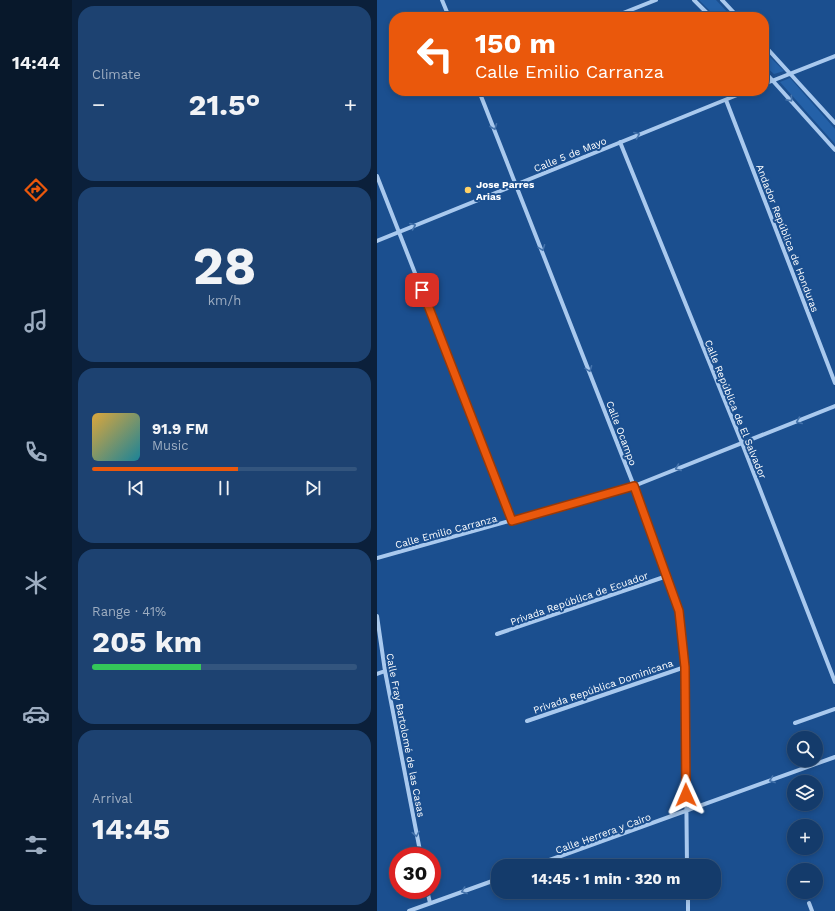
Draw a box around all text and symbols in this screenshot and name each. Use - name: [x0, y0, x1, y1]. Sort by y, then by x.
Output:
- text: 150 m: [475, 27, 556, 60]
- icon: left: [409, 28, 461, 80]
- text: 14:44: [12, 52, 60, 73]
- text: Calle Emilio Carranza: [475, 61, 664, 82]
- text: Climate: [92, 67, 141, 82]
- text: 21.5°: [189, 87, 260, 122]
- text: −: [92, 92, 105, 117]
- text: +: [344, 92, 357, 117]
- one-way arrow: [786, 95, 793, 102]
- one-way arrow: [489, 123, 497, 131]
- one-way arrow: [634, 132, 641, 140]
- street label: Calle 5 de Mayo: [532, 135, 608, 174]
- street label: Andador República de Honduras: [754, 163, 821, 314]
- icon: directions: [22, 176, 50, 204]
- place label: Jose Parres Arias: [476, 179, 535, 202]
- marker: Jose Parres Arias: [463, 185, 473, 195]
- one-way arrow: [410, 223, 417, 231]
- text: 28: [193, 236, 256, 297]
- one-way arrow: [537, 243, 545, 251]
- pin: [405, 273, 439, 307]
- icon: arrive: [411, 279, 433, 301]
- text: km/h: [208, 293, 241, 308]
- icon: music: [22, 307, 50, 335]
- street label: Calle República de El Salvador: [703, 338, 769, 480]
- one-way arrow: [584, 365, 592, 373]
- street label: Calle Ocampo: [604, 399, 639, 467]
- one-way arrow: [795, 416, 802, 424]
- text: 91.9 FM: [152, 420, 208, 438]
- icon: phone: [22, 438, 50, 466]
- text: Music: [152, 438, 189, 453]
- one-way arrow: [674, 464, 681, 472]
- icon: previous: [125, 477, 147, 499]
- icon: pause: [213, 477, 235, 499]
- icon: next: [302, 477, 324, 499]
- street label: Calle Emilio Carranza: [394, 513, 499, 550]
- icon: climate: [22, 569, 50, 597]
- street label: Privada República de Ecuador: [509, 570, 650, 627]
- text: Range · 41%: [92, 604, 166, 619]
- text: 205 km: [92, 624, 202, 659]
- street label: Calle Fray Bartolomé de las Casas: [384, 652, 427, 818]
- street label: Privada República Dominicana: [532, 657, 675, 716]
- icon: car: [22, 700, 50, 728]
- map controls: [787, 731, 823, 899]
- button: search: [787, 731, 823, 767]
- position arrow: [665, 774, 707, 816]
- one-way arrow: [769, 775, 776, 784]
- button: layers: [787, 775, 823, 811]
- text: Arrival: [92, 791, 133, 806]
- text: 14:45: [92, 811, 170, 846]
- street label: Calle Herrera y Cairo: [554, 811, 652, 856]
- button: +: [787, 819, 823, 855]
- icon: filters: [22, 831, 50, 859]
- one-way arrow: [412, 831, 420, 837]
- speed limit sign: 30: [389, 847, 441, 899]
- button: −: [787, 863, 823, 899]
- text: 14:45 · 1 min · 320 m: [532, 870, 680, 888]
- one-way arrow: [461, 886, 468, 895]

